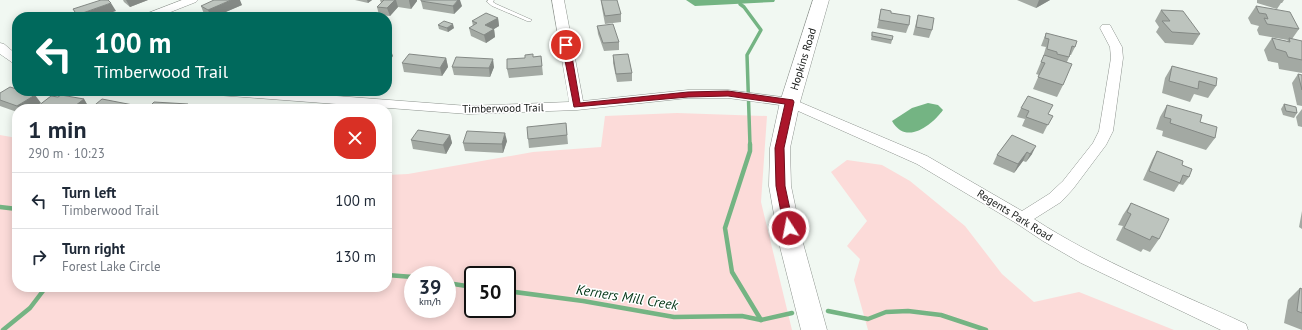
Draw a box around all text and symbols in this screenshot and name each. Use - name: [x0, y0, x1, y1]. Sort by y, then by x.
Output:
- text: 100 m: [94, 24, 171, 61]
- street label: Hopkins Road: [787, 26, 819, 92]
- icon: left: [28, 28, 80, 80]
- pin: [549, 28, 583, 62]
- icon: arrive: [555, 34, 577, 56]
- text: Timberwood Trail: [94, 60, 228, 83]
- street label: Timberwood Trail: [462, 100, 545, 116]
- text: 1 min: [28, 114, 87, 145]
- button: close: [334, 117, 376, 159]
- text: 290 m · 10:23: [28, 145, 105, 162]
- text: Turn left: [62, 183, 116, 202]
- street label: Regents Park Road: [975, 186, 1055, 244]
- icon: left: [28, 190, 50, 212]
- text: 100 m: [335, 191, 376, 210]
- text: Timberwood Trail: [62, 202, 159, 219]
- position arrow: [768, 207, 810, 249]
- text: Turn right: [62, 239, 125, 258]
- icon: right: [28, 246, 50, 268]
- text: 130 m: [335, 247, 376, 266]
- text: Forest Lake Circle: [62, 258, 161, 275]
- speed limit sign: 50: [464, 266, 516, 318]
- text: 39: [419, 274, 441, 300]
- water label: Kerners Mill Creek: [575, 280, 680, 314]
- text: km/h: [419, 295, 441, 308]

